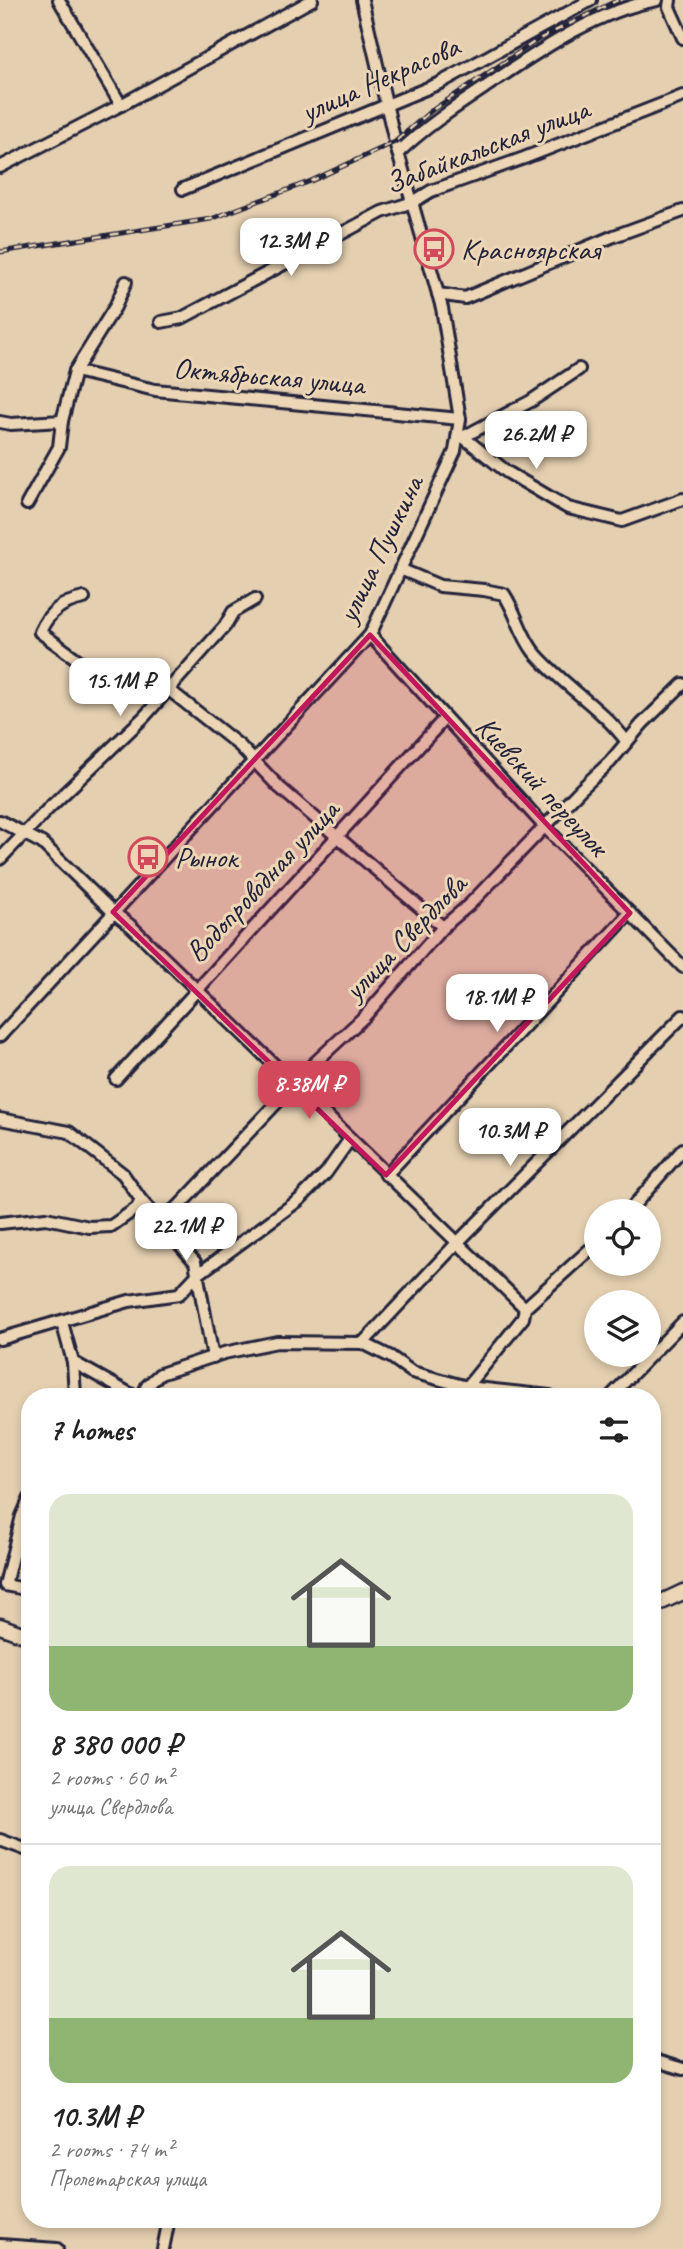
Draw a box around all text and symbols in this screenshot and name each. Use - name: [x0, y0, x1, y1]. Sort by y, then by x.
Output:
- street label: улица Некрасова: [293, 26, 467, 132]
- street label: Забайкальская улица: [380, 89, 597, 202]
- pin: 12.3M ₽: [226, 218, 356, 278]
- text: 12.3M ₽: [256, 226, 326, 255]
- bus stop icon: Красноярская: [413, 228, 455, 270]
- place label: Красноярская: [461, 230, 602, 268]
- street label: Октябрьская улица: [172, 349, 369, 404]
- pin: 26.2M ₽: [471, 412, 601, 471]
- text: 26.2M ₽: [501, 419, 571, 448]
- street label: улица Пушкина: [327, 467, 433, 630]
- pin: 15.1M ₽: [55, 658, 185, 718]
- text: 15.1M ₽: [85, 666, 155, 695]
- street label: Киевский переулок: [467, 708, 619, 866]
- street label: Водопроводная улица: [177, 790, 349, 970]
- bus stop icon: Рынок: [127, 836, 169, 878]
- place label: Рынок: [175, 838, 239, 876]
- street label: улица Свердлова: [334, 864, 476, 1009]
- pin: 18.1M ₽: [432, 974, 562, 1034]
- text: 18.1M ₽: [462, 982, 532, 1011]
- pin: 8.38M ₽: [244, 1062, 374, 1121]
- text: 8.38M ₽: [274, 1069, 344, 1098]
- pin: 10.3M ₽: [445, 1108, 575, 1168]
- text: 10.3M ₽: [475, 1116, 545, 1145]
- map controls: [584, 1199, 661, 1367]
- button: locate: [584, 1199, 661, 1276]
- pin: 22.1M ₽: [121, 1204, 251, 1263]
- text: 22.1M ₽: [151, 1211, 221, 1240]
- button: layers: [584, 1290, 661, 1367]
- text: 7 homes: [49, 1411, 134, 1449]
- icon: filters: [595, 1411, 633, 1449]
- icon: home: [278, 1540, 404, 1666]
- text: 8 380 000 ₽: [49, 1725, 181, 1763]
- text: 2 rooms · 60 m²: [49, 1763, 173, 1792]
- text: улица Свердлова: [49, 1792, 172, 1821]
- icon: home: [278, 1912, 404, 2038]
- text: 10.3M ₽: [49, 2097, 140, 2135]
- text: 2 rooms · 74 m²: [49, 2135, 173, 2164]
- text: Пролетарская улица: [49, 2164, 206, 2193]

